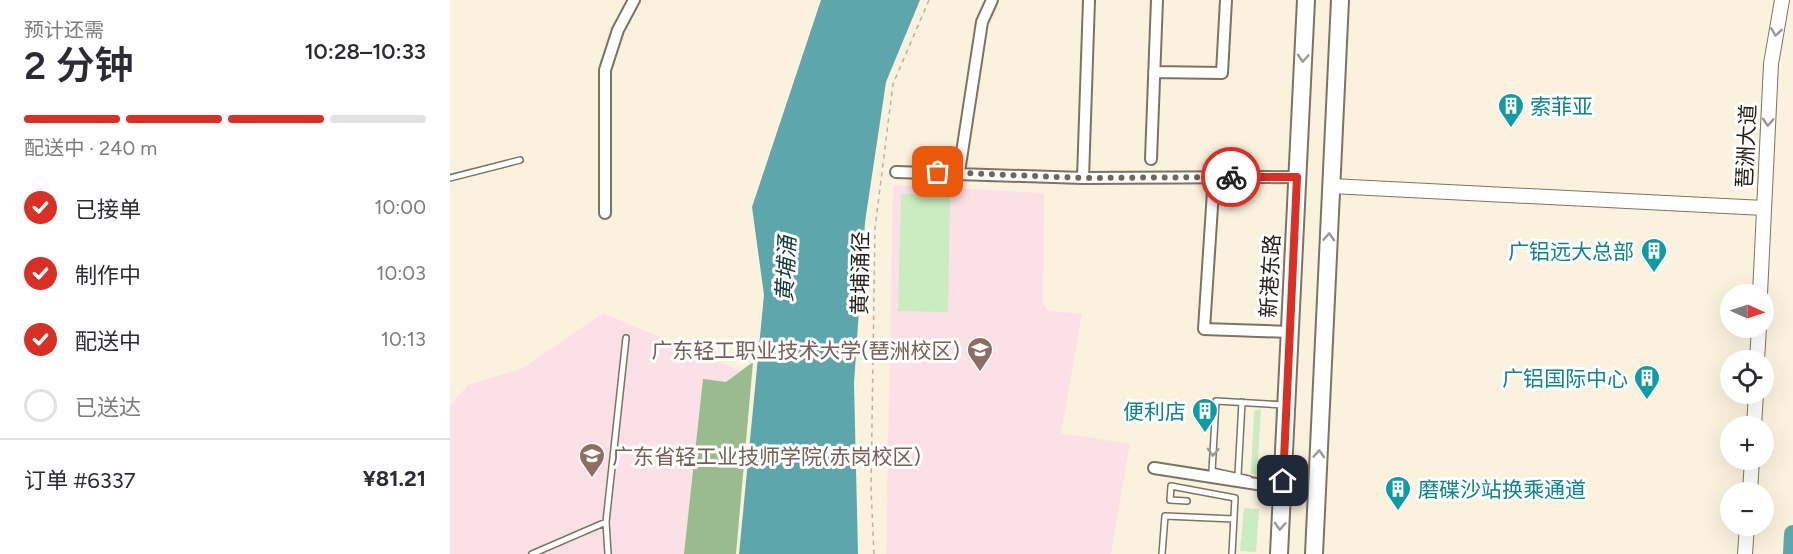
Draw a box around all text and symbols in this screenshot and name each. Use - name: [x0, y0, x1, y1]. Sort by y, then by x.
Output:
- text: 预计还需: [24, 18, 104, 42]
- one-way arrow: [1771, 27, 1783, 37]
- text: 10:28–10:33: [304, 38, 426, 65]
- text: 2 分钟: [24, 42, 134, 89]
- one-way arrow: [1297, 54, 1310, 63]
- building icon: 索菲亚: [1496, 91, 1526, 129]
- place label: 索菲亚: [1530, 94, 1593, 119]
- street label: 琶洲大道: [1731, 103, 1761, 189]
- one-way arrow: [1762, 118, 1775, 127]
- text: 配送中 · 240 m: [24, 136, 157, 160]
- pin: [912, 146, 963, 197]
- courier: [1201, 147, 1261, 207]
- icon: bag: [921, 155, 954, 188]
- icon: bike: [1215, 161, 1248, 194]
- icon: check: [24, 191, 57, 224]
- text: 10:00: [374, 195, 426, 219]
- text: 已接单: [75, 196, 141, 223]
- street label: 黄埔涌径: [847, 231, 873, 315]
- water label: 黄埔涌: [771, 232, 801, 303]
- one-way arrow: [1322, 232, 1335, 241]
- street label: 新港东路: [1255, 233, 1285, 319]
- building icon: 广铝远大总部: [1639, 236, 1669, 274]
- place label: 广铝远大总部: [1508, 239, 1634, 264]
- icon: check: [24, 257, 57, 290]
- text: 10:03: [376, 261, 426, 285]
- text: 制作中: [75, 262, 141, 289]
- north arrow: [1720, 284, 1774, 338]
- map controls: [1720, 284, 1774, 536]
- icon: check: [24, 323, 57, 356]
- text: 10:13: [381, 327, 426, 351]
- text: 配送中: [75, 328, 141, 355]
- school or university icon: 广东轻工职业技术大学(琶洲校区): [965, 335, 995, 373]
- place label: 广东轻工职业技术大学(琶洲校区): [651, 338, 960, 363]
- button: locate: [1720, 350, 1774, 404]
- building icon: 广铝国际中心: [1632, 363, 1662, 401]
- place label: 广铝国际中心: [1502, 366, 1628, 391]
- text: 已送达: [75, 394, 141, 421]
- building icon: 便利店: [1190, 396, 1220, 434]
- place label: 便利店: [1123, 399, 1186, 424]
- button: +: [1720, 416, 1774, 470]
- school or university icon: 广东省轻工业技师学院(赤岗校区): [577, 441, 607, 479]
- place label: 广东省轻工业技师学院(赤岗校区): [612, 444, 921, 469]
- one-way arrow: [1207, 447, 1220, 456]
- one-way arrow: [1312, 449, 1325, 458]
- pin: [1257, 455, 1308, 506]
- icon: home: [1266, 464, 1299, 497]
- text: ¥81.21: [363, 465, 426, 492]
- text: 订单 #6337: [24, 467, 135, 494]
- building icon: 磨碟沙站换乘通道: [1383, 474, 1413, 512]
- place label: 磨碟沙站换乘通道: [1418, 477, 1586, 502]
- button: −: [1720, 482, 1774, 536]
- one-way arrow: [1274, 521, 1287, 530]

